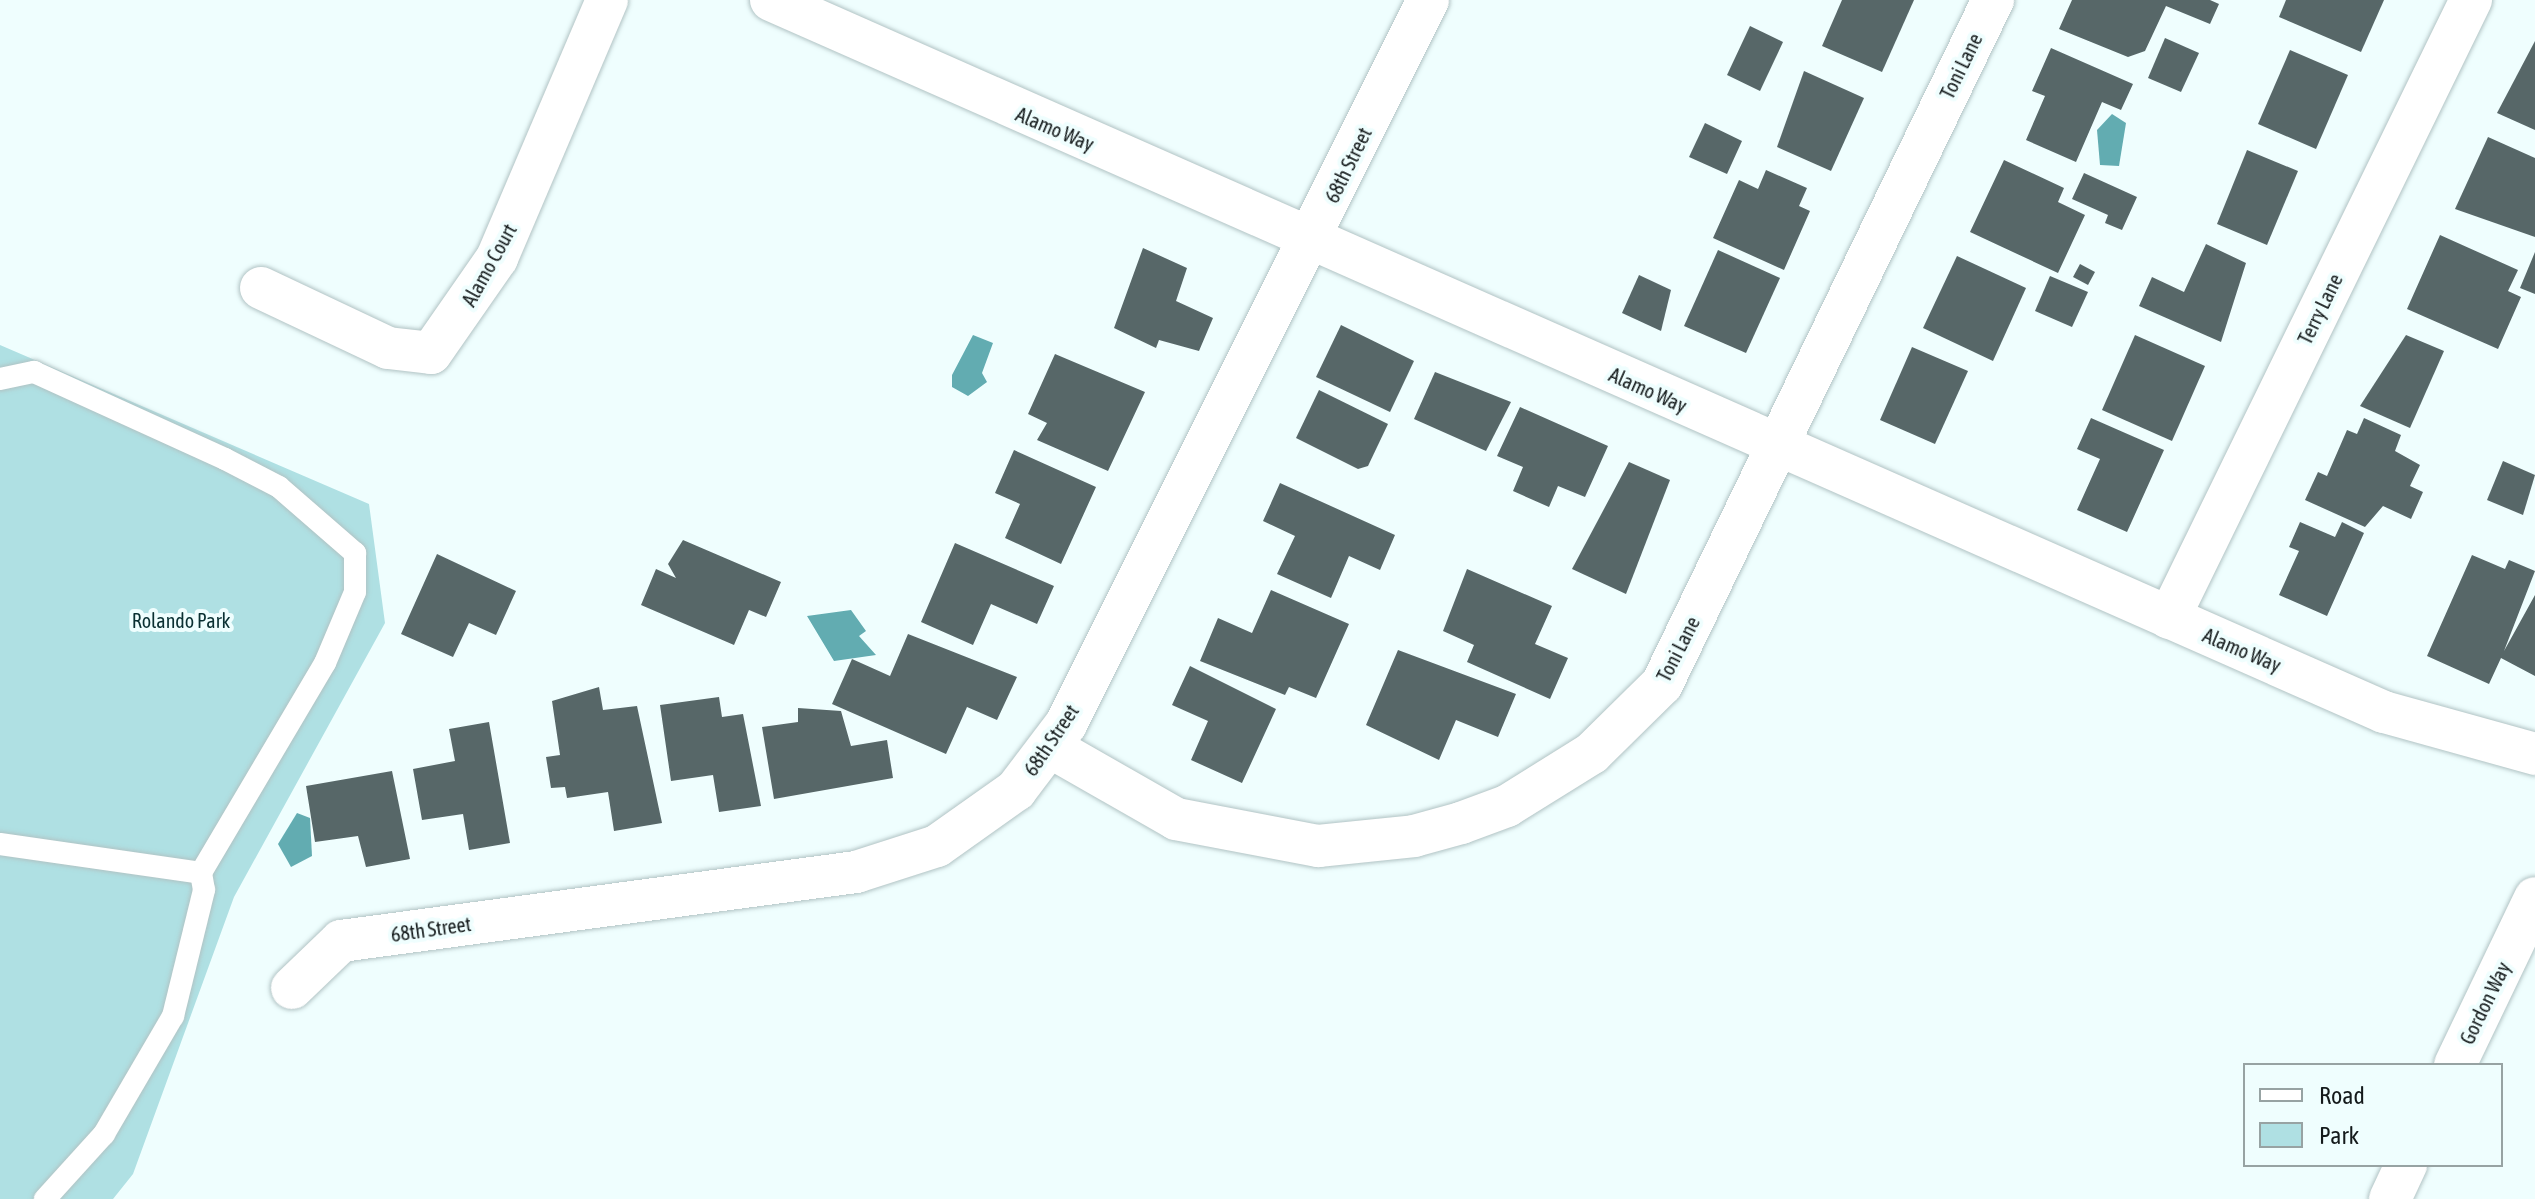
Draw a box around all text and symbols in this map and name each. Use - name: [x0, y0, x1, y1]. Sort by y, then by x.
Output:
- street label: Toni Lane: [1935, 29, 1987, 103]
- street label: Alamo Way: [1012, 102, 1098, 156]
- street label: 68th Street: [1319, 123, 1377, 207]
- street label: Alamo Court: [457, 220, 521, 310]
- street label: Terry Lane: [2293, 270, 2347, 348]
- street label: Alamo Way: [1605, 362, 1691, 418]
- park label: Rolando Park: [132, 608, 230, 632]
- street label: Toni Lane: [1651, 612, 1705, 686]
- street label: Alamo Way: [2199, 623, 2285, 677]
- street label: 68th Street: [1018, 700, 1084, 780]
- street label: 68th Street: [389, 911, 473, 947]
- street label: Gordon Way: [2455, 958, 2515, 1048]
- legend: [2243, 1063, 2503, 1167]
- text: Road: [2319, 1082, 2365, 1109]
- text: Park: [2319, 1122, 2359, 1149]

